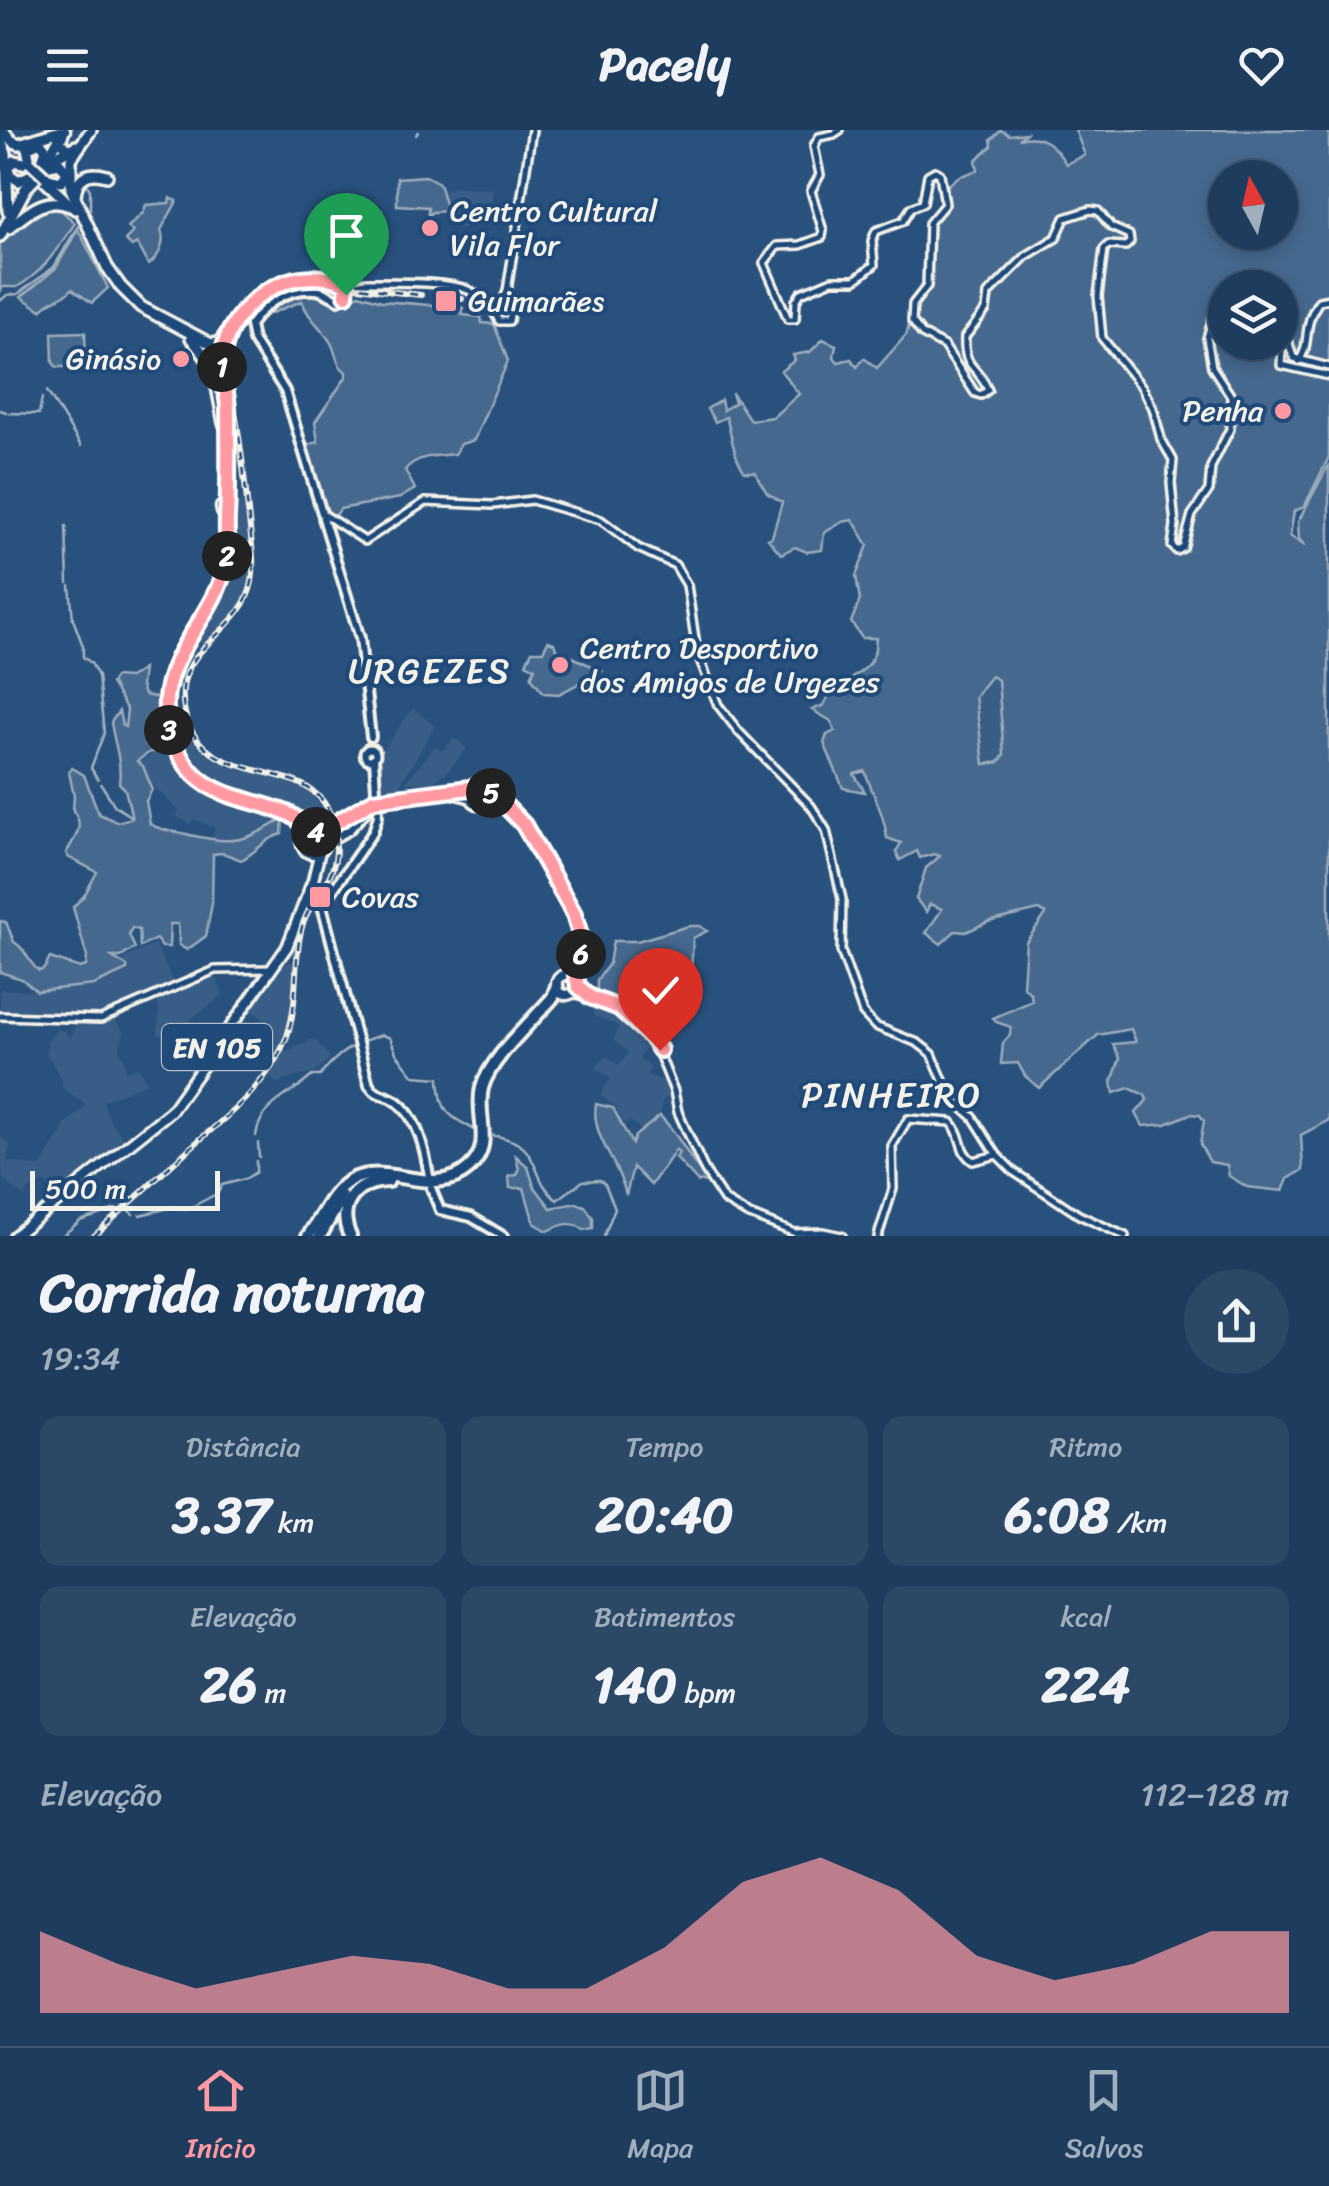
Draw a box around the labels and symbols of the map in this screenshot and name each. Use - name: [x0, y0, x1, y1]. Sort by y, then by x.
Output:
- north arrow: [1208, 160, 1298, 250]
- place label: Centro Cultural Vila Flor: [450, 184, 659, 272]
- pin: [304, 193, 389, 296]
- marker: Centro Cultural Vila Flor: [419, 217, 441, 239]
- place label: Guimarães: [468, 274, 605, 328]
- marker: Guimarães: [433, 288, 459, 314]
- place label: Ginásio: [66, 332, 161, 386]
- pin: 1: [197, 342, 247, 392]
- marker: Ginásio: [170, 348, 192, 370]
- place label: Penha: [1182, 384, 1264, 438]
- marker: Penha: [1272, 400, 1294, 422]
- pin: 2: [202, 531, 252, 581]
- place label: Centro Desportivo dos Amigos de Urgezes: [580, 621, 880, 709]
- district label: URGEZES: [348, 640, 512, 702]
- marker: Centro Desportivo dos Amigos de Urgezes: [549, 654, 571, 676]
- pin: 3: [144, 705, 194, 755]
- pin: 5: [466, 768, 516, 818]
- pin: 4: [291, 807, 341, 857]
- place label: Covas: [342, 870, 419, 924]
- marker: Covas: [307, 884, 333, 910]
- pin: 6: [556, 929, 606, 979]
- pin: [618, 948, 703, 1051]
- road number: EN 105: [162, 1024, 272, 1070]
- district label: PINHEIRO: [801, 1064, 983, 1126]
- scale bar: [30, 1166, 220, 1210]

